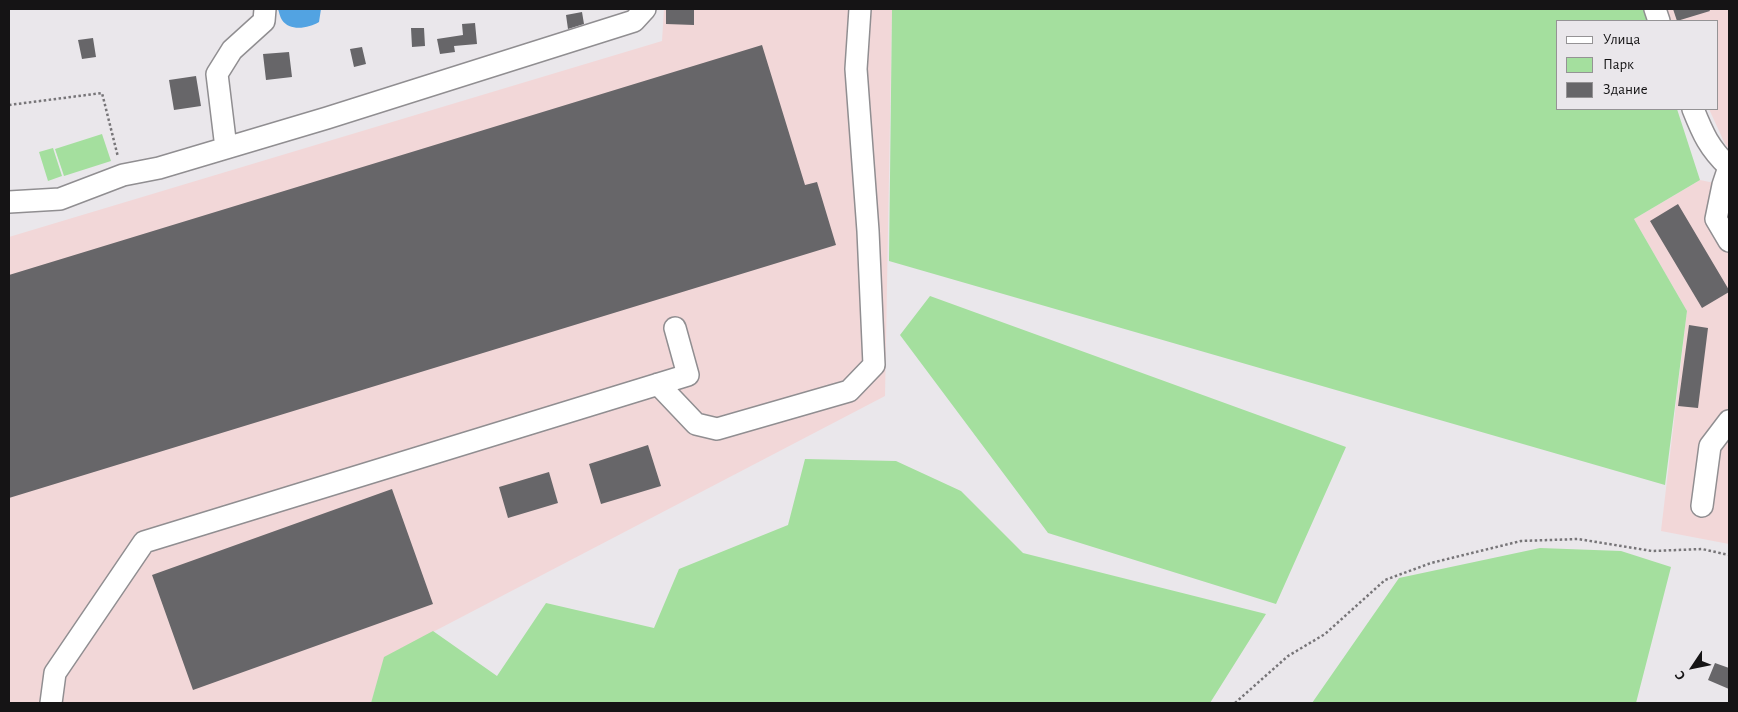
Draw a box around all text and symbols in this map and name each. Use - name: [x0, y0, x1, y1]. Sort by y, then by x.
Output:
- legend: [1556, 20, 1718, 110]
- text: Улица: [1603, 32, 1640, 47]
- text: Парк: [1603, 57, 1634, 72]
- text: Здание: [1603, 82, 1648, 97]
- north arrow: [1668, 642, 1718, 692]
- text: С: [1673, 668, 1689, 683]

